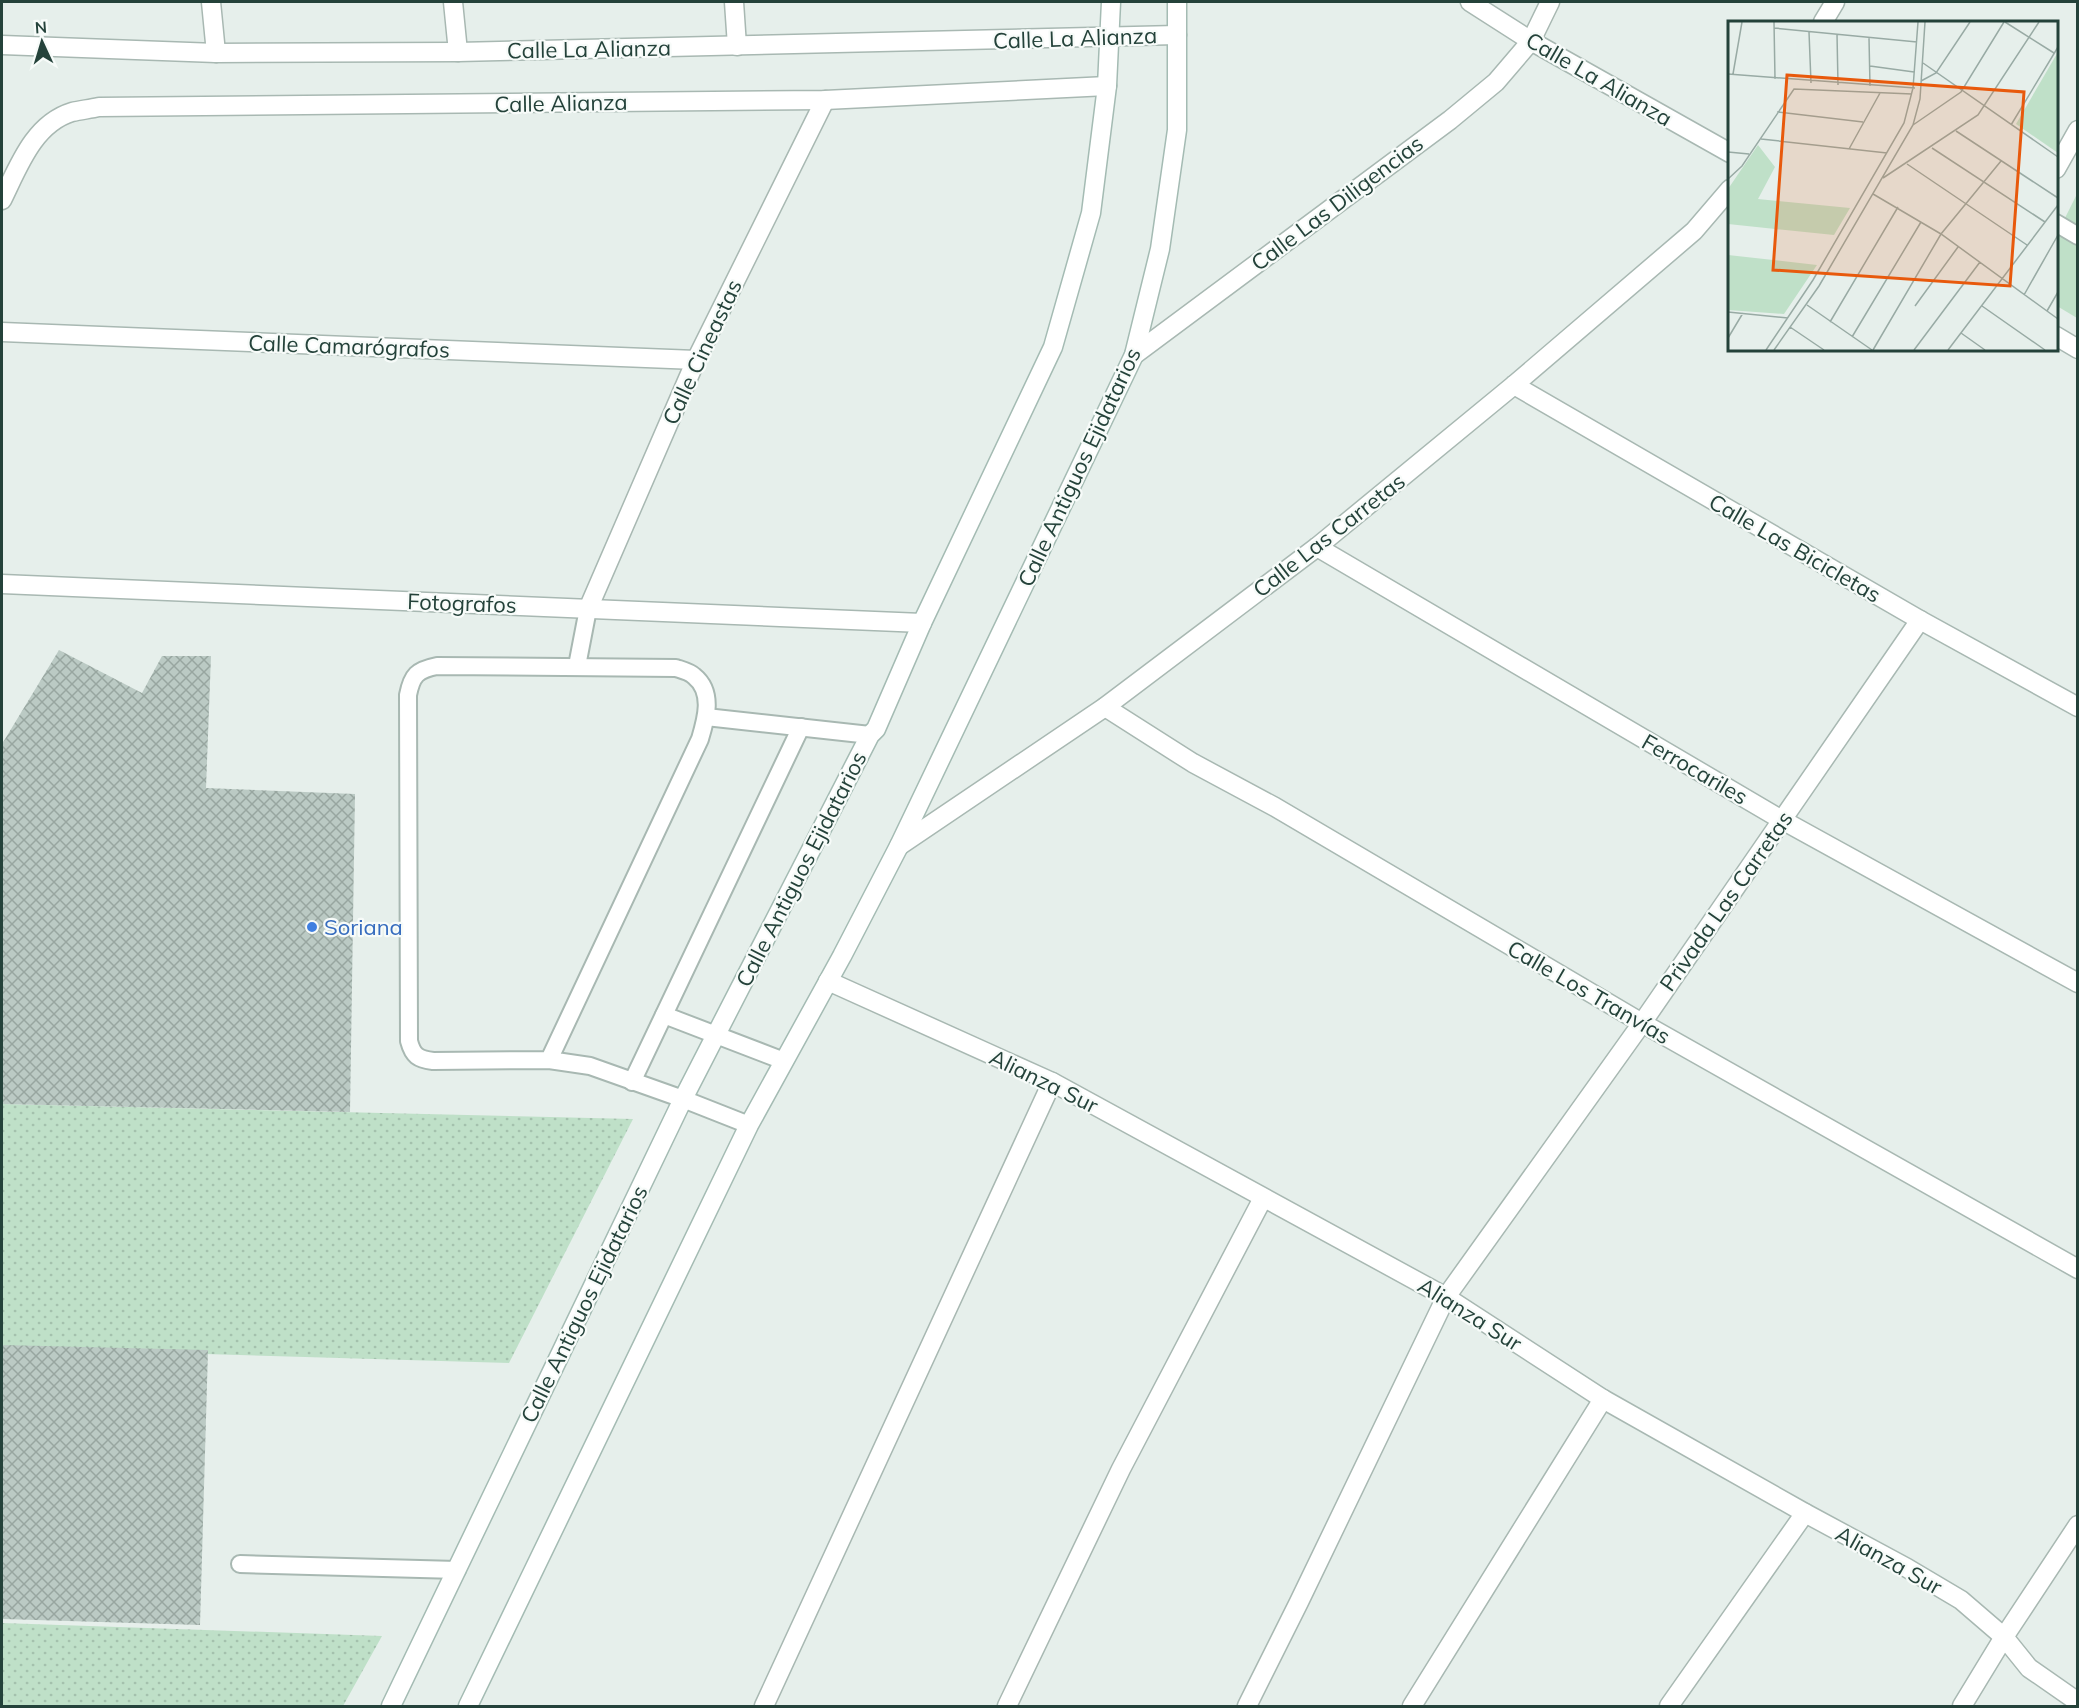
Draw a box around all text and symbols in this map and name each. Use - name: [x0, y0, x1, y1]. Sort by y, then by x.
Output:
- north arrow: [12, 12, 72, 72]
- text: N: [34, 17, 48, 37]
- street label: Calle La Alianza: [992, 21, 1158, 55]
- inset map: [1728, 21, 2058, 351]
- street label: Calle La Alianza: [1521, 26, 1677, 132]
- street label: Calle La Alianza: [507, 34, 671, 64]
- street label: Calle Alianza: [494, 88, 628, 118]
- street label: Calle Las Diligencias: [1245, 129, 1429, 277]
- street label: Calle Cineastas: [656, 275, 748, 429]
- street label: Calle Camarógrafos: [248, 328, 450, 364]
- street label: Calle Antiguos Ejidatarios: [1011, 343, 1147, 591]
- street label: Calle Las Carretas: [1247, 467, 1411, 603]
- street label: Calle Las Bicicletas: [1704, 487, 1886, 609]
- street label: Fotografos: [407, 587, 517, 619]
- street label: Ferrocariles: [1637, 727, 1753, 811]
- street label: Calle Antiguos Ejidatarios: [729, 747, 873, 991]
- street label: Privada Las Carretas: [1653, 806, 1799, 996]
- place label: Soriana: [324, 913, 403, 941]
- marker: Soriana: [305, 920, 319, 934]
- street label: Calle Los Tranvías: [1502, 934, 1676, 1050]
- street label: Alianza Sur: [985, 1043, 1103, 1119]
- street label: Calle Antiguos Ejidatarios: [514, 1181, 654, 1427]
- street label: Alianza Sur: [1413, 1271, 1527, 1357]
- street label: Alianza Sur: [1831, 1519, 1947, 1601]

